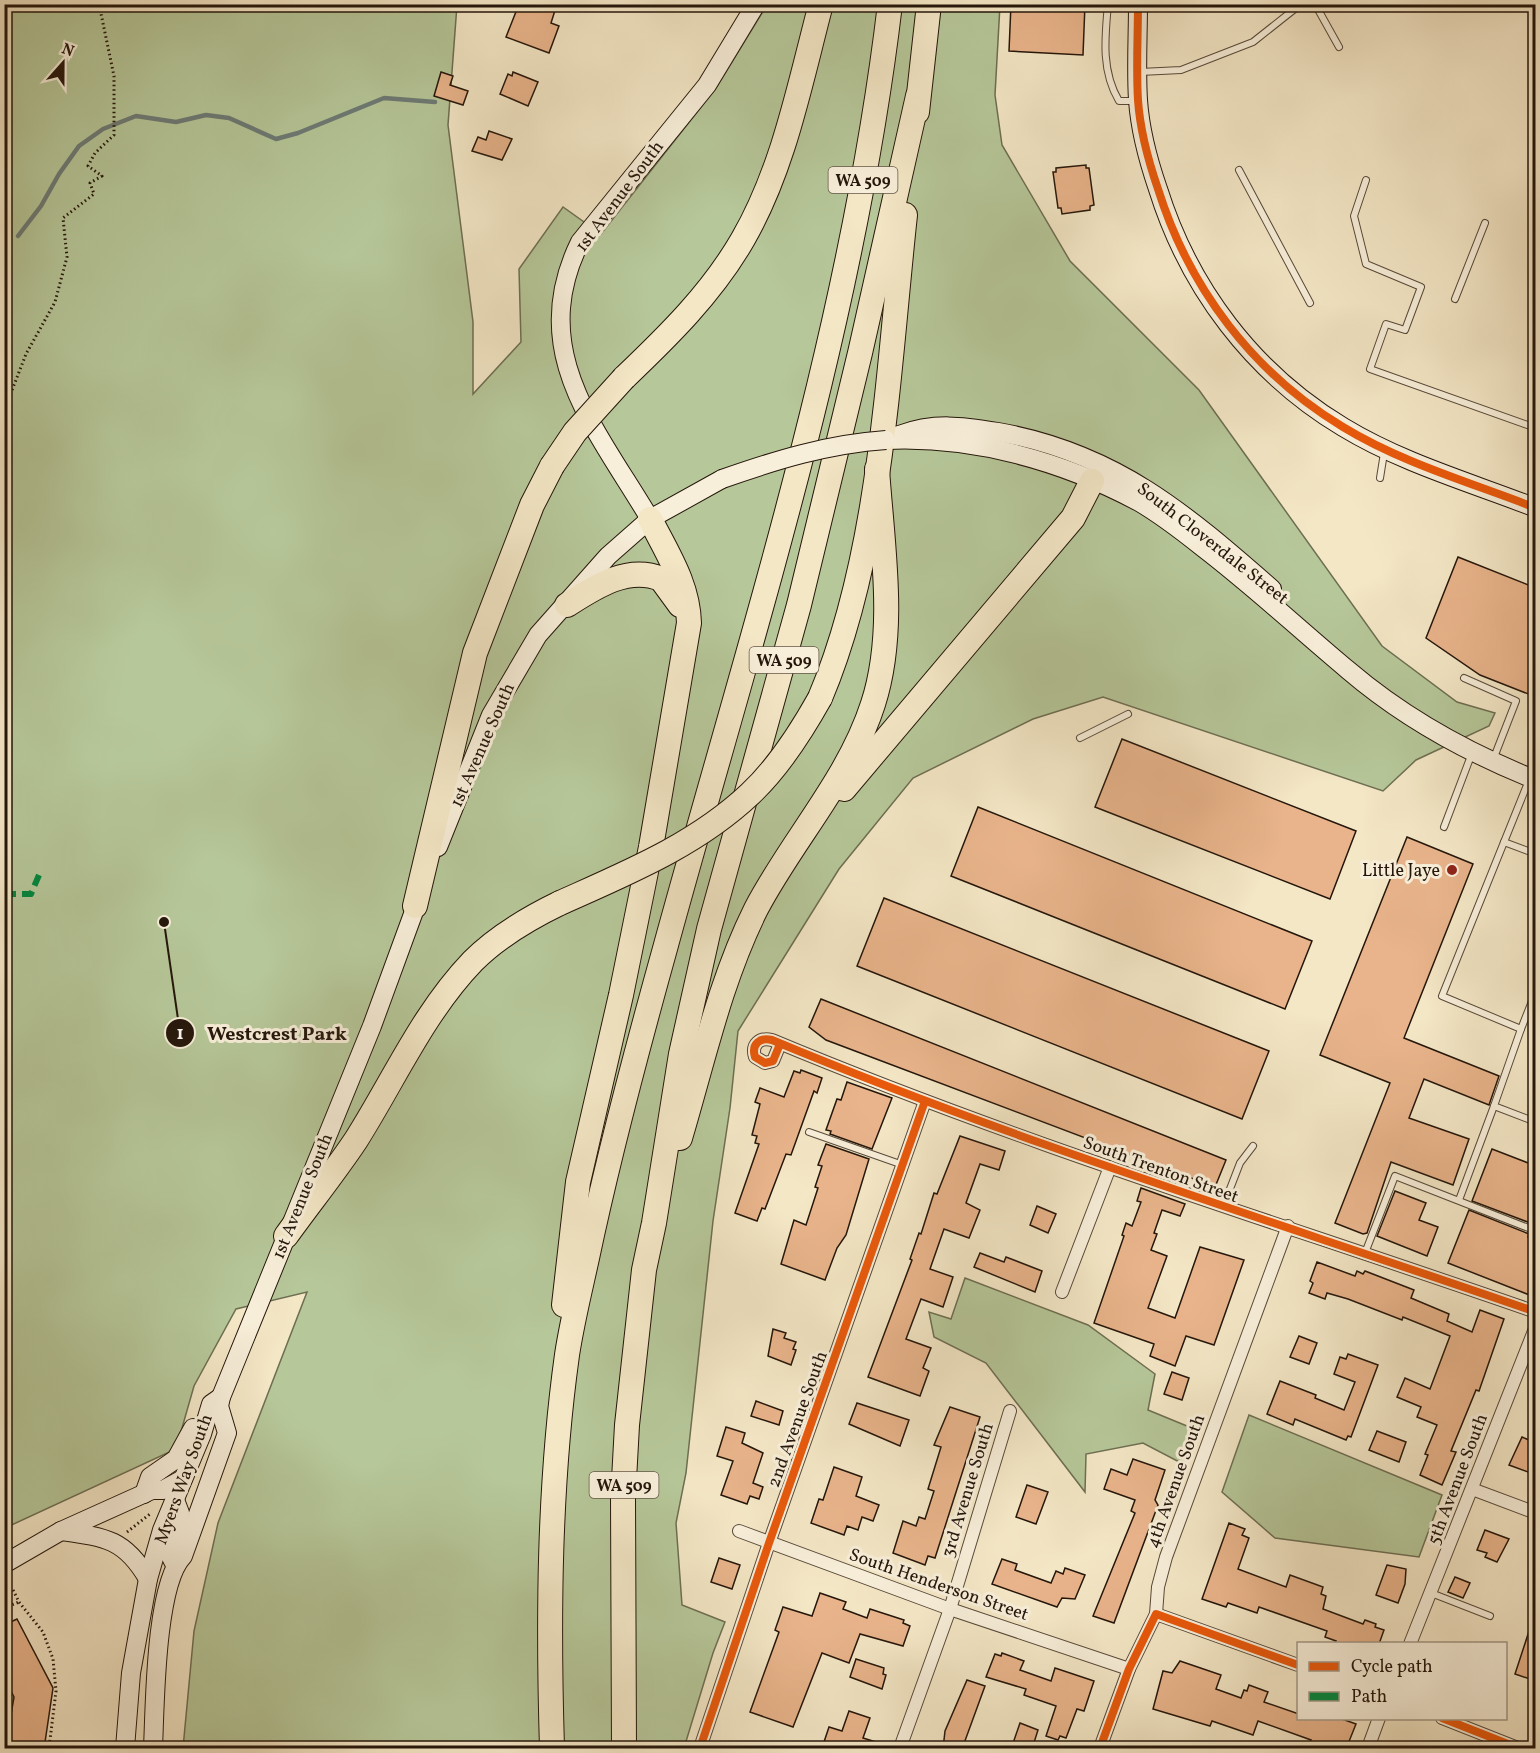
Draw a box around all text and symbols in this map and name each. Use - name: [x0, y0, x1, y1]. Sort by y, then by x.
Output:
- north arrow: [33, 33, 93, 93]
- text: N: [58, 39, 77, 63]
- street label: 1st Avenue South: [570, 136, 671, 258]
- road number: WA 509: [828, 167, 898, 193]
- street label: South Cloverdale Street: [1131, 477, 1293, 611]
- road number: WA 509: [750, 647, 818, 673]
- street label: 1st Avenue South: [445, 679, 522, 812]
- place label: Little Jaye: [1362, 859, 1440, 884]
- marker: Little Jaye: [1445, 863, 1459, 877]
- callout: Westcrest Park: [165, 1014, 359, 1052]
- text: Westcrest Park: [207, 1021, 347, 1049]
- text: 1: [176, 1022, 184, 1047]
- street label: 1st Avenue South: [267, 1130, 340, 1263]
- street label: South Trenton Street: [1079, 1131, 1242, 1210]
- street label: 2nd Avenue South: [762, 1348, 835, 1491]
- street label: 5th Avenue South: [1422, 1410, 1495, 1549]
- street label: Myers Way South: [149, 1411, 220, 1548]
- street label: 4th Avenue South: [1141, 1411, 1212, 1552]
- street label: 3rd Avenue South: [936, 1420, 1001, 1561]
- road number: WA 509: [590, 1472, 658, 1498]
- street label: South Henderson Street: [845, 1543, 1032, 1628]
- legend: [1297, 1642, 1507, 1720]
- text: Cycle path: [1351, 1655, 1433, 1680]
- text: Path: [1351, 1685, 1387, 1710]

